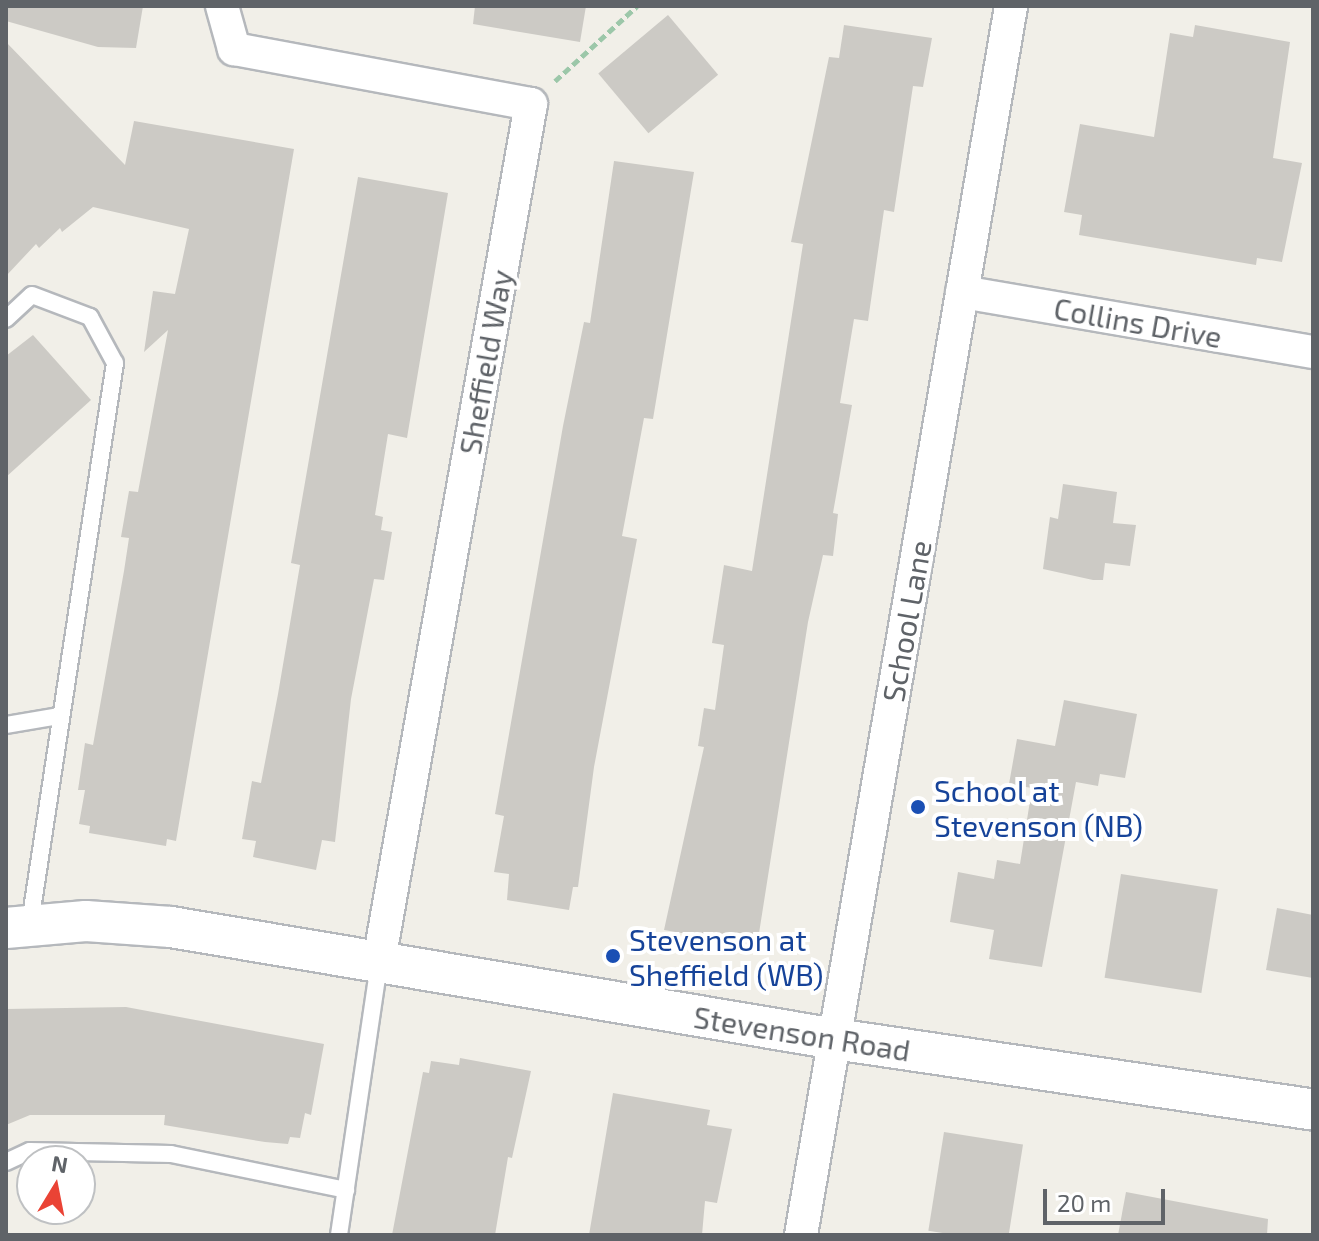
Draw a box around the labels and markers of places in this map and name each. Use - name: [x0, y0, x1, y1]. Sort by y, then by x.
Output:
- place label: School at Stevenson (NB): [934, 772, 1143, 842]
- marker: School at Stevenson (NB): [909, 798, 927, 816]
- place label: Stevenson at Sheffield (WB): [629, 921, 823, 992]
- marker: Stevenson at Sheffield (WB): [604, 947, 622, 965]

